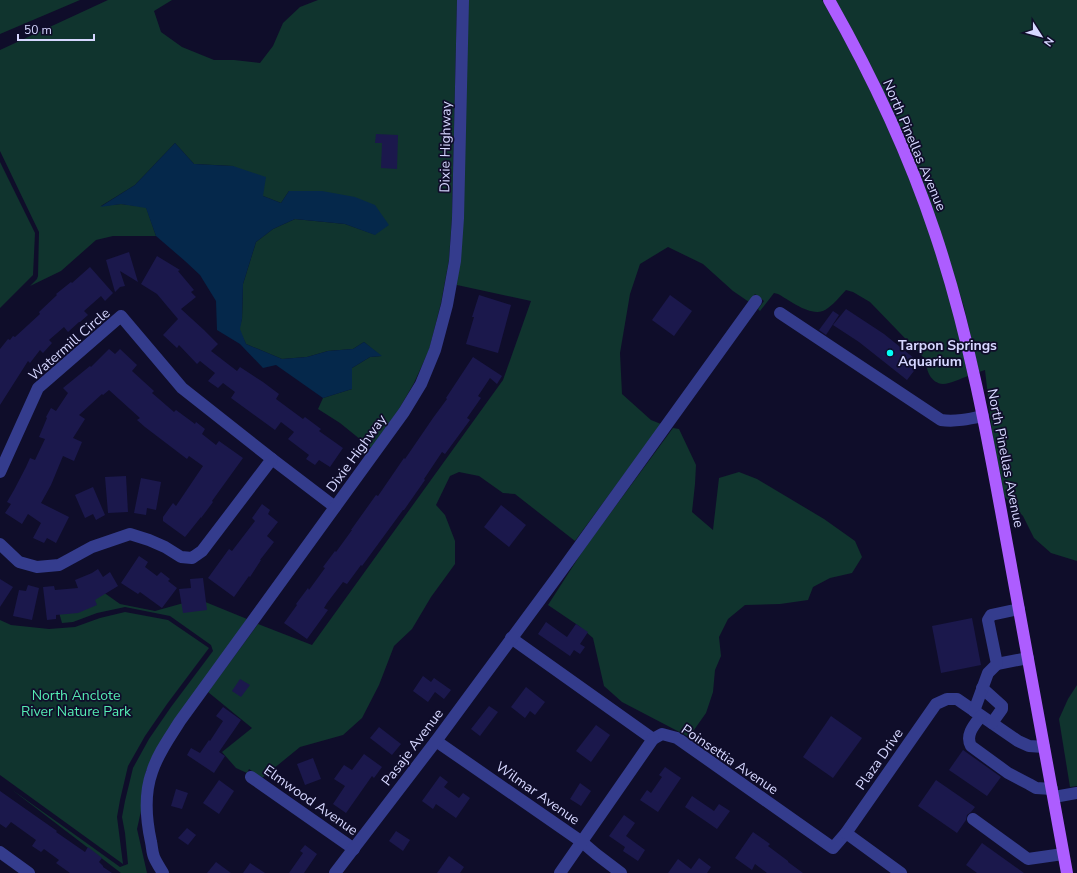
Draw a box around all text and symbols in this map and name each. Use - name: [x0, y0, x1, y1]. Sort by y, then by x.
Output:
- scale bar: [18, 16, 94, 42]
- north arrow: [1021, 16, 1061, 56]
- text: 50 m: [24, 22, 52, 38]
- text: N: [1040, 34, 1057, 49]
- street label: North Pinellas Avenue: [878, 77, 951, 214]
- street label: Dixie Highway: [435, 100, 456, 193]
- street label: Watermill Circle: [25, 304, 114, 385]
- place label: Tarpon Springs Aquarium: [898, 336, 997, 371]
- marker: Tarpon Springs Aquarium: [885, 348, 895, 358]
- street label: North Pinellas Avenue: [983, 387, 1028, 529]
- street label: Dixie Highway: [322, 410, 391, 496]
- park label: North Anclote River Nature Park: [21, 686, 132, 721]
- street label: Pasaje Avenue: [377, 705, 448, 790]
- street label: Poinsettia Avenue: [677, 720, 782, 799]
- street label: Plaza Drive: [851, 725, 908, 794]
- street label: Wilmar Avenue: [492, 757, 583, 829]
- street label: Elmwood Avenue: [260, 761, 362, 840]

